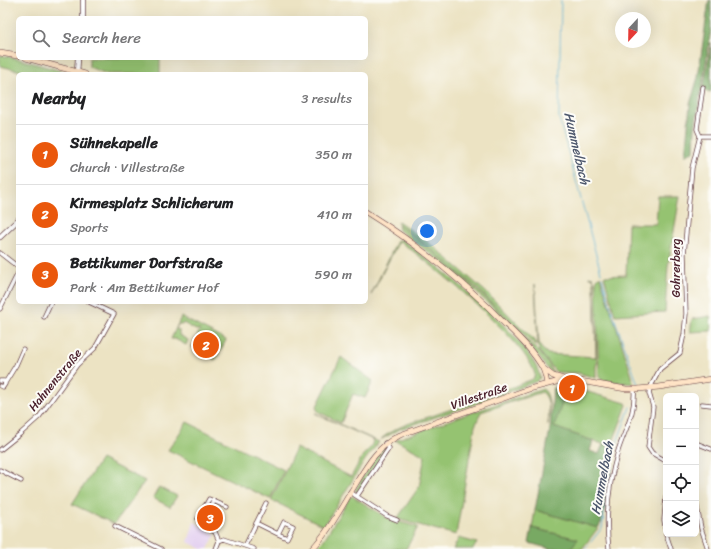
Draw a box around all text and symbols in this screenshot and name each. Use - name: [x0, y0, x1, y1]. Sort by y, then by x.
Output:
- north arrow: [615, 12, 651, 48]
- search box: [16, 16, 368, 60]
- text: Search here: [62, 25, 141, 51]
- icon: search: [30, 27, 52, 49]
- text: Nearby: [32, 83, 86, 113]
- text: 3 results: [301, 87, 352, 110]
- water label: Hummelbach: [558, 110, 597, 188]
- text: Sühnekapelle: [70, 130, 158, 156]
- text: 1: [42, 143, 48, 166]
- text: 350 m: [315, 143, 352, 166]
- text: Church · Villestraße: [70, 156, 185, 179]
- text: Kirmesplatz Schlicherum: [70, 190, 234, 216]
- text: 2: [41, 203, 49, 226]
- text: 410 m: [317, 203, 352, 226]
- text: Sports: [70, 216, 108, 239]
- your location: [417, 221, 437, 241]
- street label: Gohrerberg: [665, 238, 687, 298]
- text: Bettikumer Dorfstraße: [70, 250, 223, 276]
- text: 3: [41, 263, 49, 286]
- text: 590 m: [314, 263, 352, 286]
- text: Park · Am Bettikumer Hof: [70, 276, 219, 299]
- pin: 2: [193, 330, 219, 360]
- street label: Hahnenstraße: [22, 343, 88, 417]
- pin: 1: [559, 373, 585, 403]
- street label: Villestraße: [448, 376, 510, 416]
- map controls: [663, 393, 699, 537]
- button: +: [663, 393, 699, 429]
- button: −: [663, 429, 699, 465]
- water label: Hummelbach: [584, 439, 621, 516]
- button: locate: [663, 465, 699, 501]
- button: layers: [663, 501, 699, 537]
- pin: 3: [197, 503, 223, 533]

